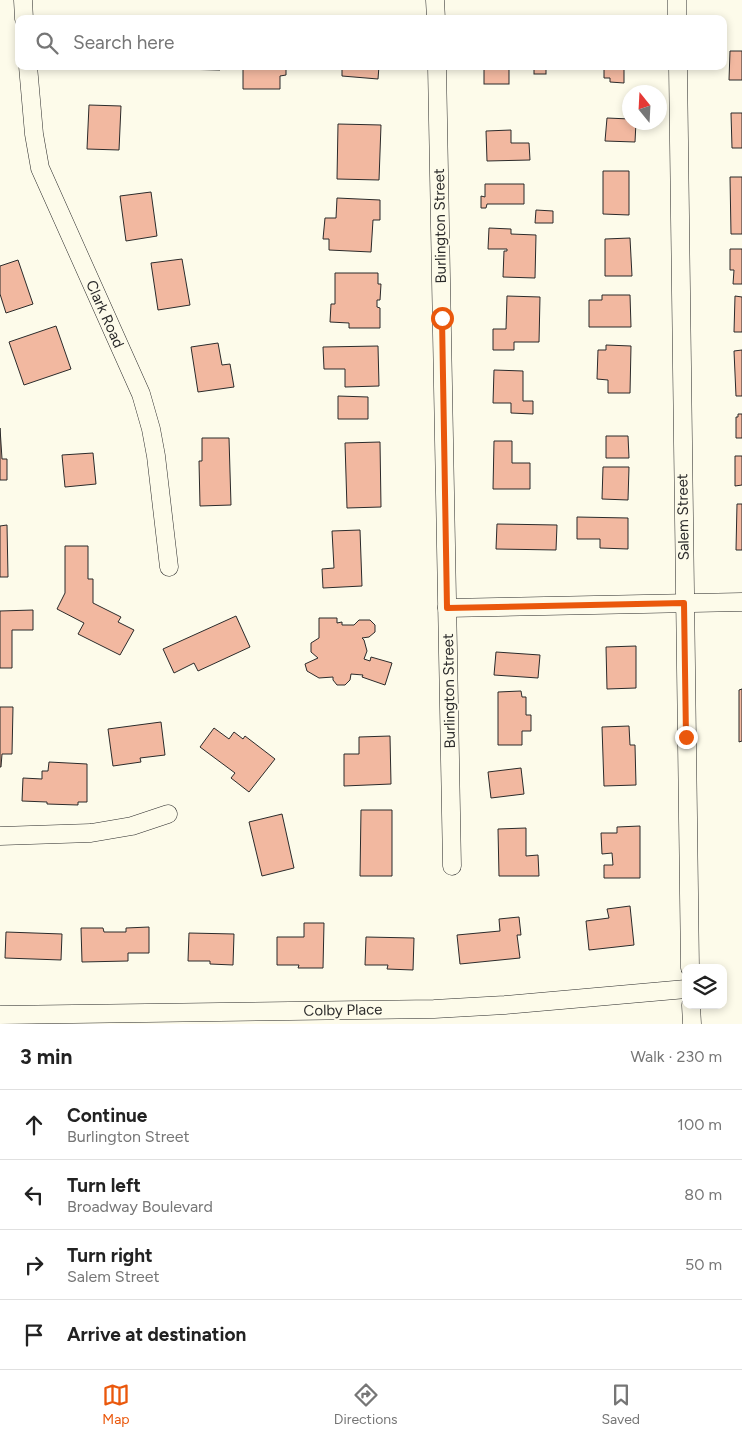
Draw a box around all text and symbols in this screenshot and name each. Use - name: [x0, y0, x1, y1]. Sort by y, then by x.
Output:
- search box: [15, 15, 727, 70]
- icon: search: [33, 29, 61, 57]
- text: Search here: [73, 31, 175, 54]
- north arrow: [622, 85, 667, 130]
- street label: Burlington Street: [430, 168, 450, 284]
- street label: Clark Road: [82, 277, 128, 351]
- route start: [431, 307, 454, 330]
- street label: Salem Street: [673, 473, 693, 561]
- street label: Burlington Street: [439, 633, 459, 749]
- route end: [675, 726, 698, 749]
- map controls: [682, 964, 727, 1009]
- button: layers: [682, 964, 727, 1009]
- street label: Colby Place: [303, 1000, 383, 1020]
- text: 3 min: [20, 1044, 72, 1069]
- text: Walk · 230 m: [630, 1047, 722, 1066]
- text: Continue: [67, 1104, 147, 1127]
- icon: ahead: [20, 1111, 48, 1139]
- text: 100 m: [677, 1115, 722, 1134]
- text: Burlington Street: [67, 1127, 190, 1146]
- text: Turn left: [67, 1174, 141, 1197]
- icon: left: [20, 1181, 48, 1209]
- text: 80 m: [684, 1185, 722, 1204]
- text: Broadway Boulevard: [67, 1197, 213, 1216]
- text: Turn right: [67, 1244, 153, 1267]
- icon: right: [20, 1251, 48, 1279]
- text: 50 m: [685, 1255, 722, 1274]
- text: Salem Street: [67, 1267, 160, 1286]
- icon: arrive: [20, 1321, 48, 1349]
- text: Arrive at destination: [67, 1323, 246, 1346]
- tab: Map: [102, 1381, 130, 1428]
- tab: Directions: [334, 1381, 398, 1428]
- tab: Saved: [601, 1381, 640, 1428]

